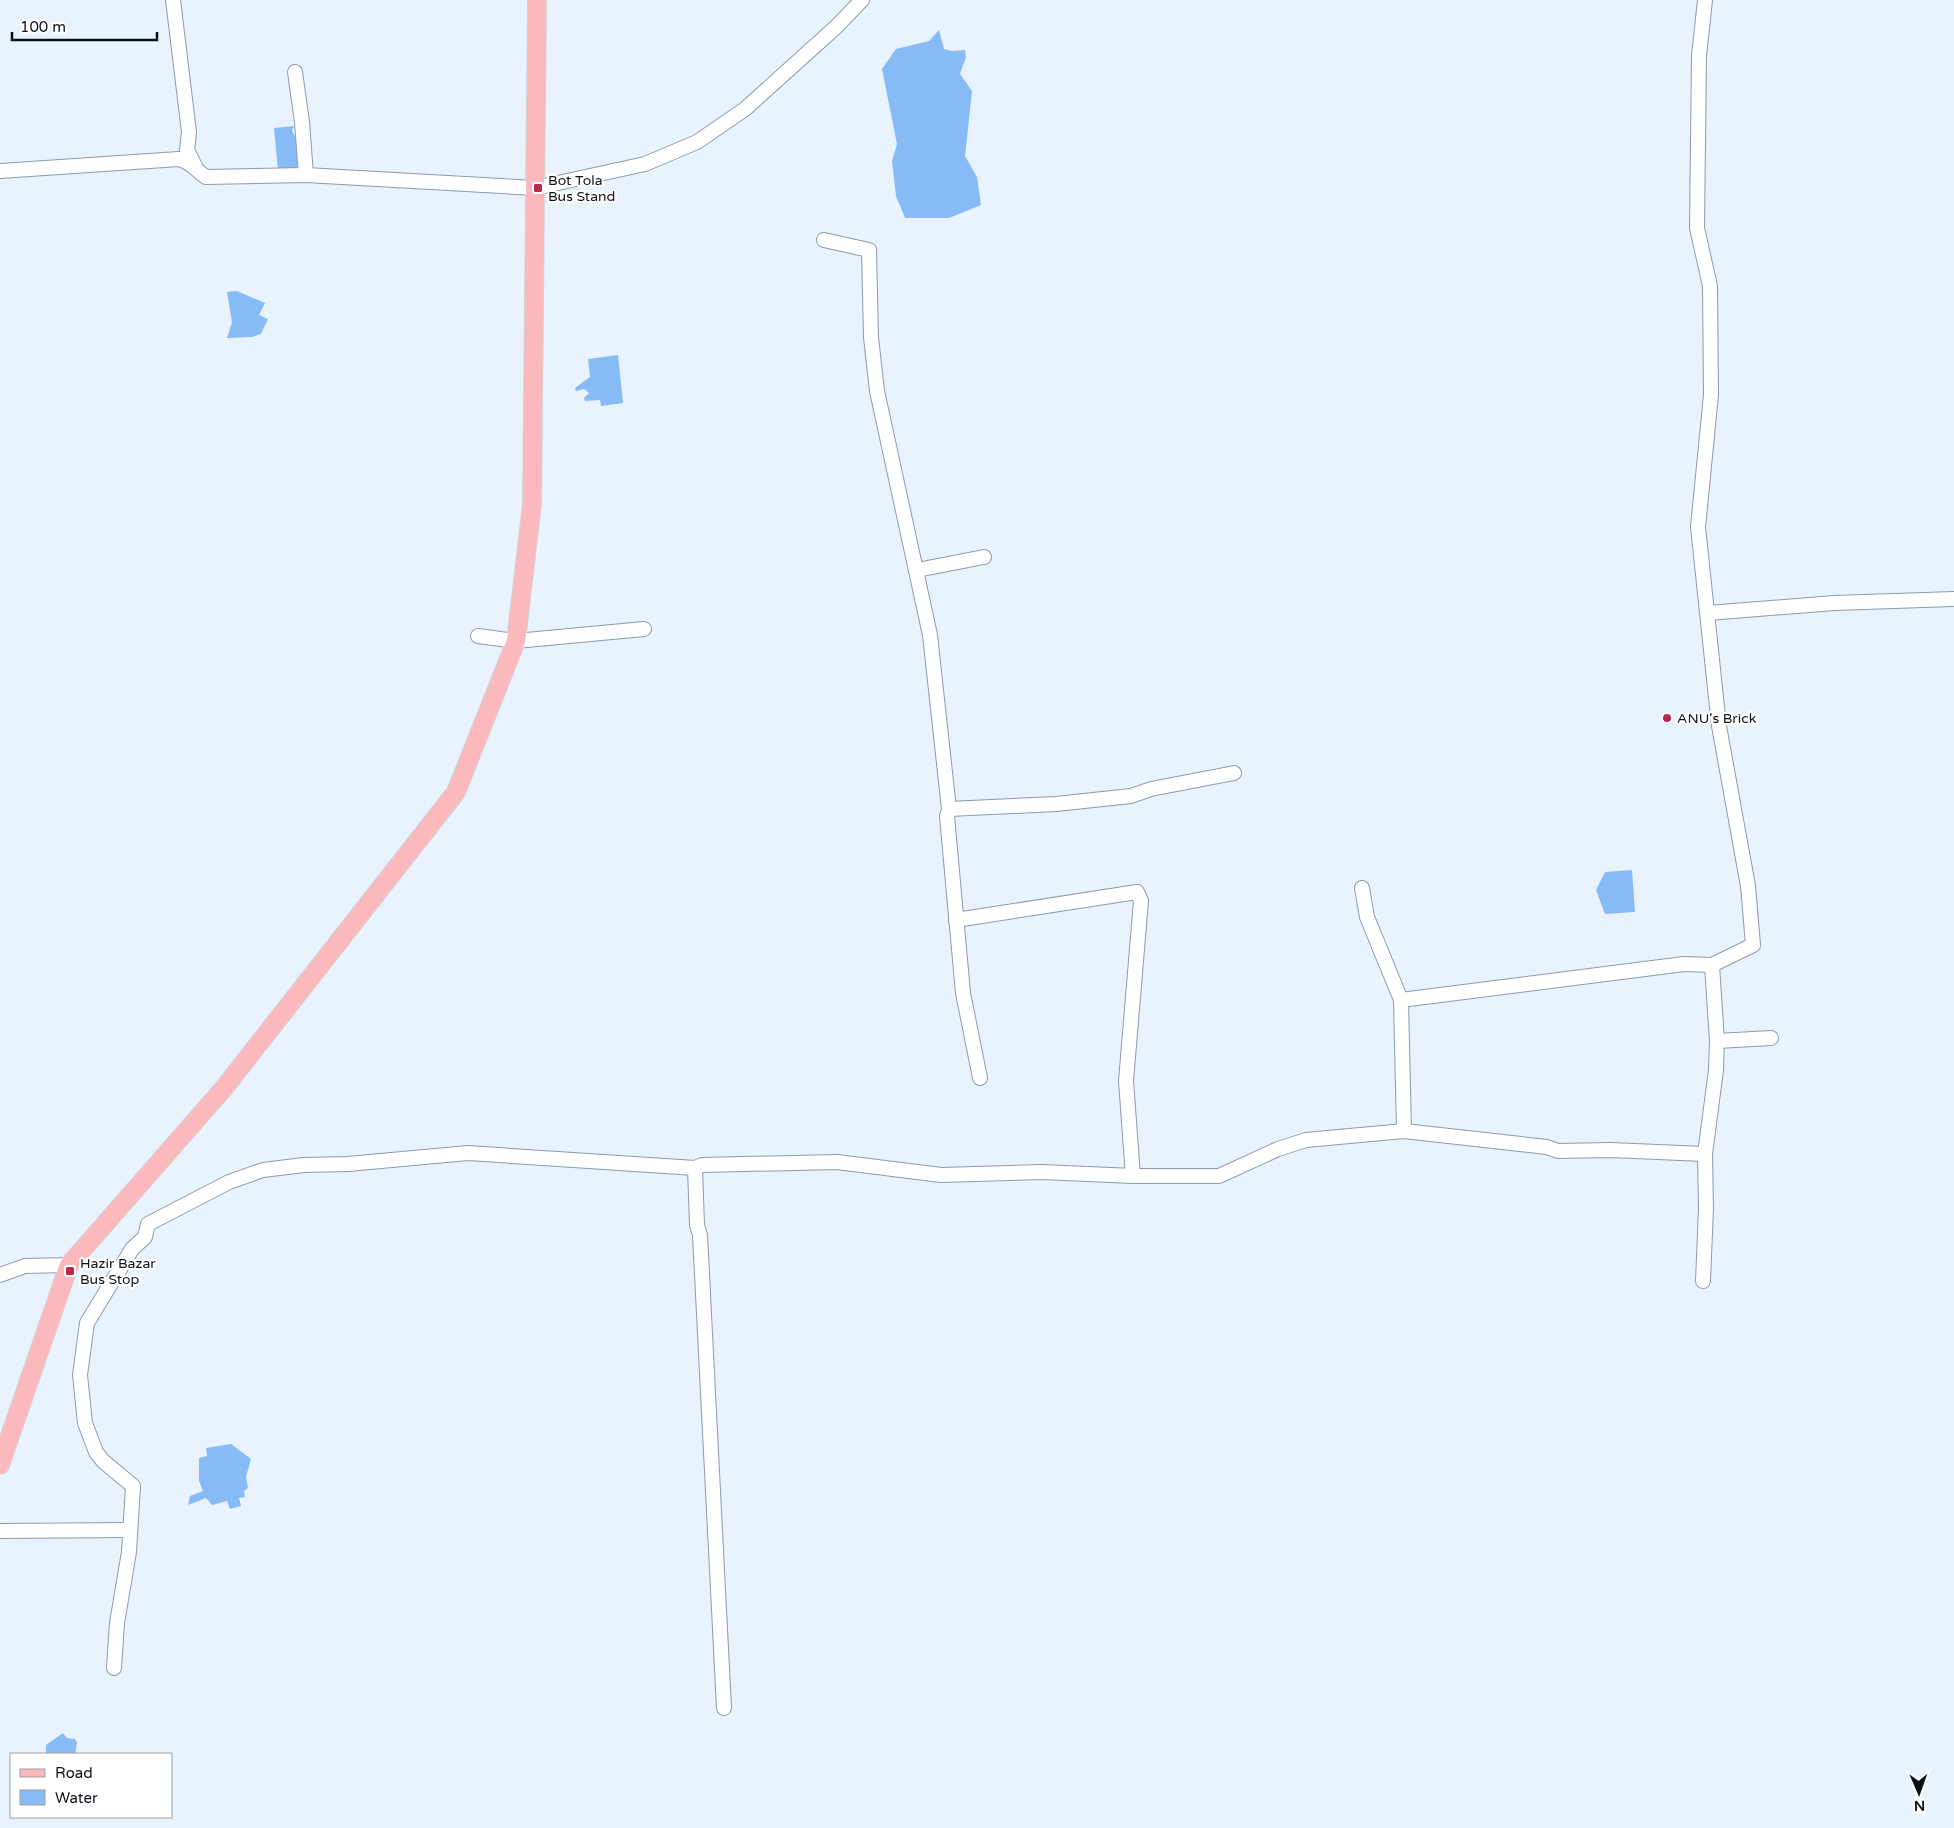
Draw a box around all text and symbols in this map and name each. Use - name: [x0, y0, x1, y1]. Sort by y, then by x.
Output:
- scale bar: [12, 10, 158, 42]
- text: 100 m: [20, 18, 66, 36]
- place label: Bot Tola Bus Stand: [548, 172, 615, 205]
- marker: Bot Tola Bus Stand: [532, 182, 544, 194]
- place label: ANU's Brick: [1677, 710, 1757, 727]
- marker: ANU's Brick: [1661, 712, 1673, 724]
- place label: Hazir Bazar Bus Stop: [80, 1255, 156, 1288]
- marker: Hazir Bazar Bus Stop: [64, 1265, 76, 1277]
- legend: [10, 1753, 172, 1818]
- text: Road: [55, 1764, 93, 1782]
- north arrow: [1894, 1768, 1944, 1818]
- text: Water: [55, 1789, 98, 1807]
- text: N: [1914, 1797, 1925, 1814]

